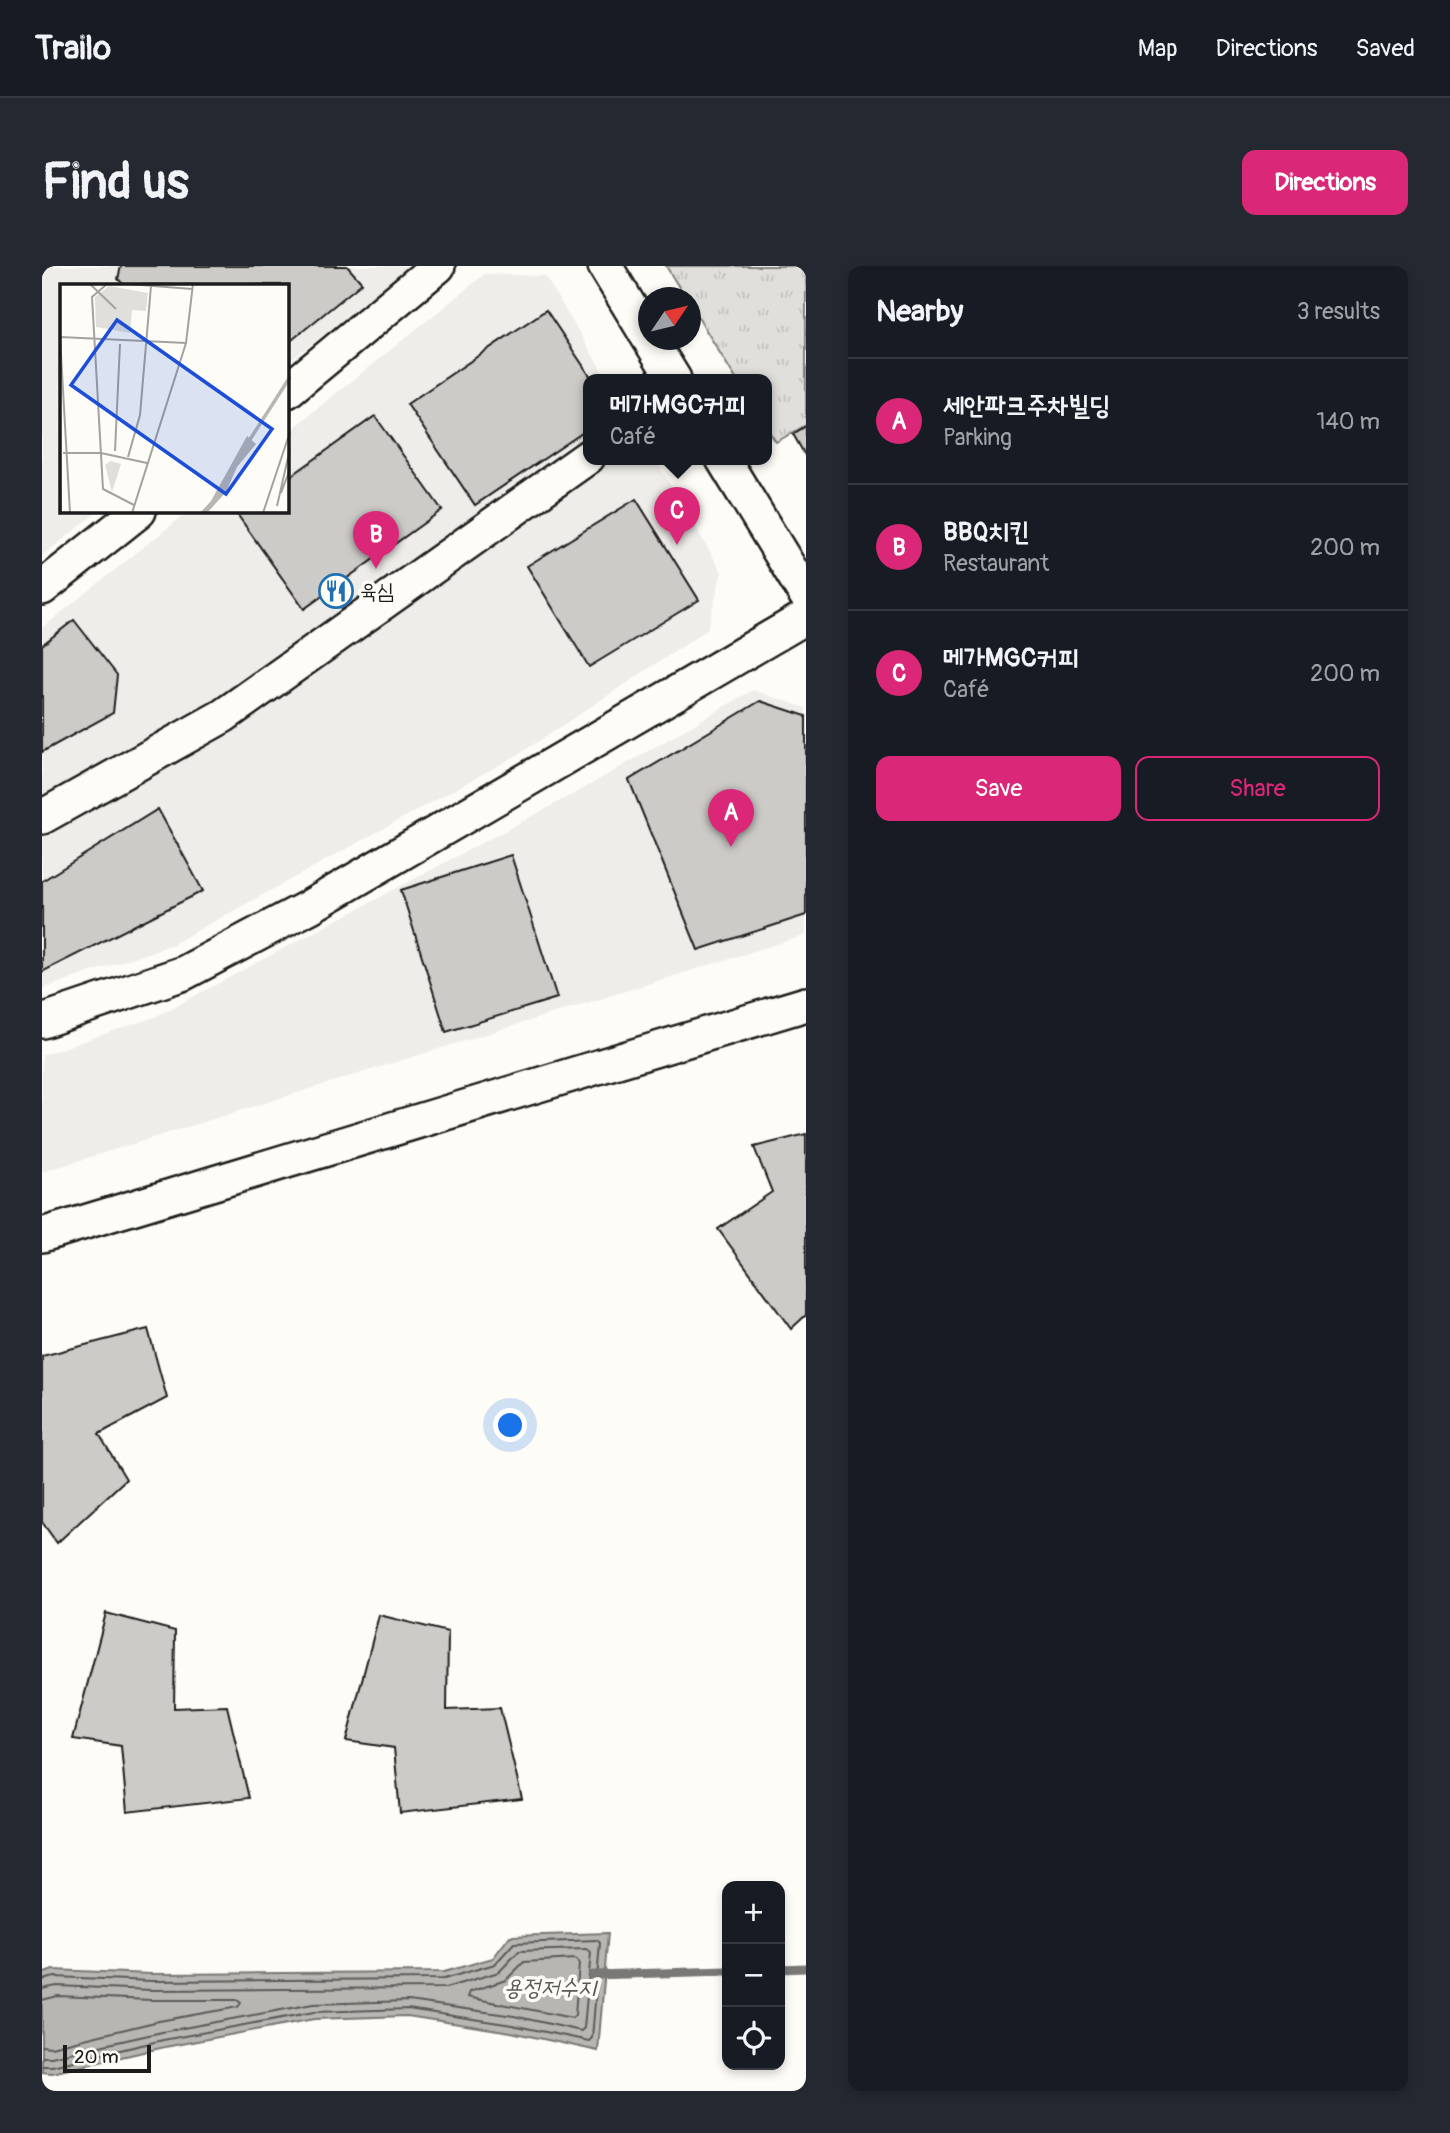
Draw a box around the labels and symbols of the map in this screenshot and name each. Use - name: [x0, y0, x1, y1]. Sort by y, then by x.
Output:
- inset map: [60, 284, 289, 513]
- north arrow: [638, 287, 701, 350]
- pin: C: [654, 487, 700, 545]
- pin: B: [353, 511, 399, 569]
- restaurant icon: 육심: [317, 572, 355, 610]
- place label: 육심: [360, 578, 394, 605]
- pin: A: [708, 789, 754, 847]
- your location: [493, 1408, 527, 1442]
- water label: 용정저수지: [504, 1973, 599, 2002]
- scale bar: [63, 2042, 150, 2074]

